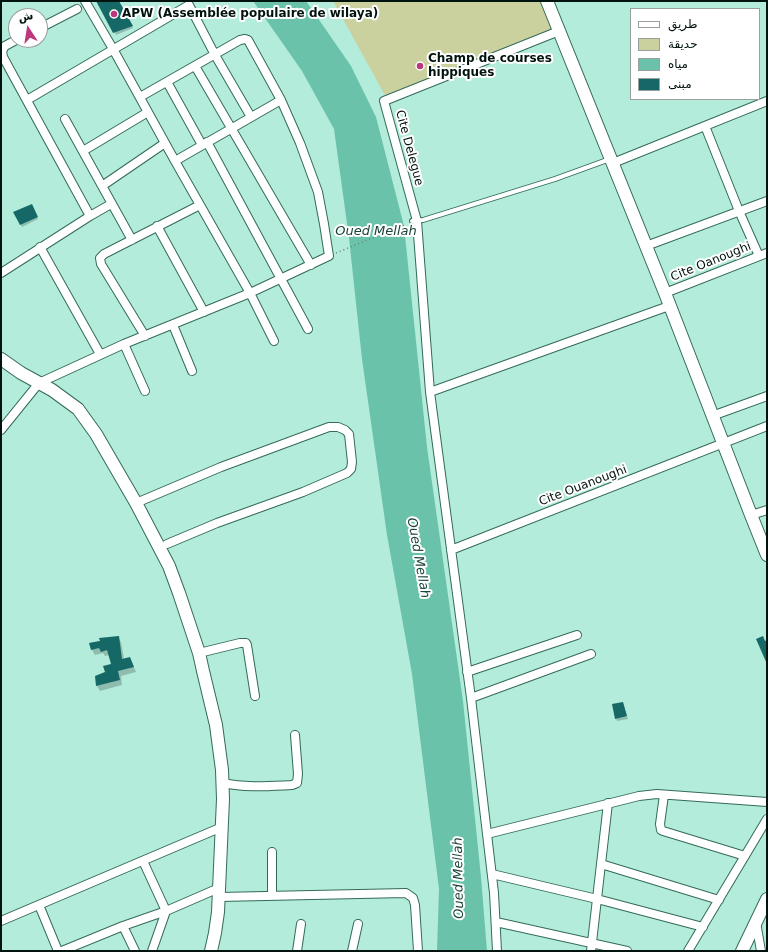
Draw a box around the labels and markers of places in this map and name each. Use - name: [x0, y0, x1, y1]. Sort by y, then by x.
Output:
- place label: APW (Assemblée populaire de wilaya): [122, 7, 378, 21]
- marker: APW (Assemblée populaire de wilaya): [109, 9, 119, 19]
- place label: Champ de courses hippiques: [428, 52, 552, 80]
- marker: Champ de courses hippiques: [415, 61, 425, 71]

